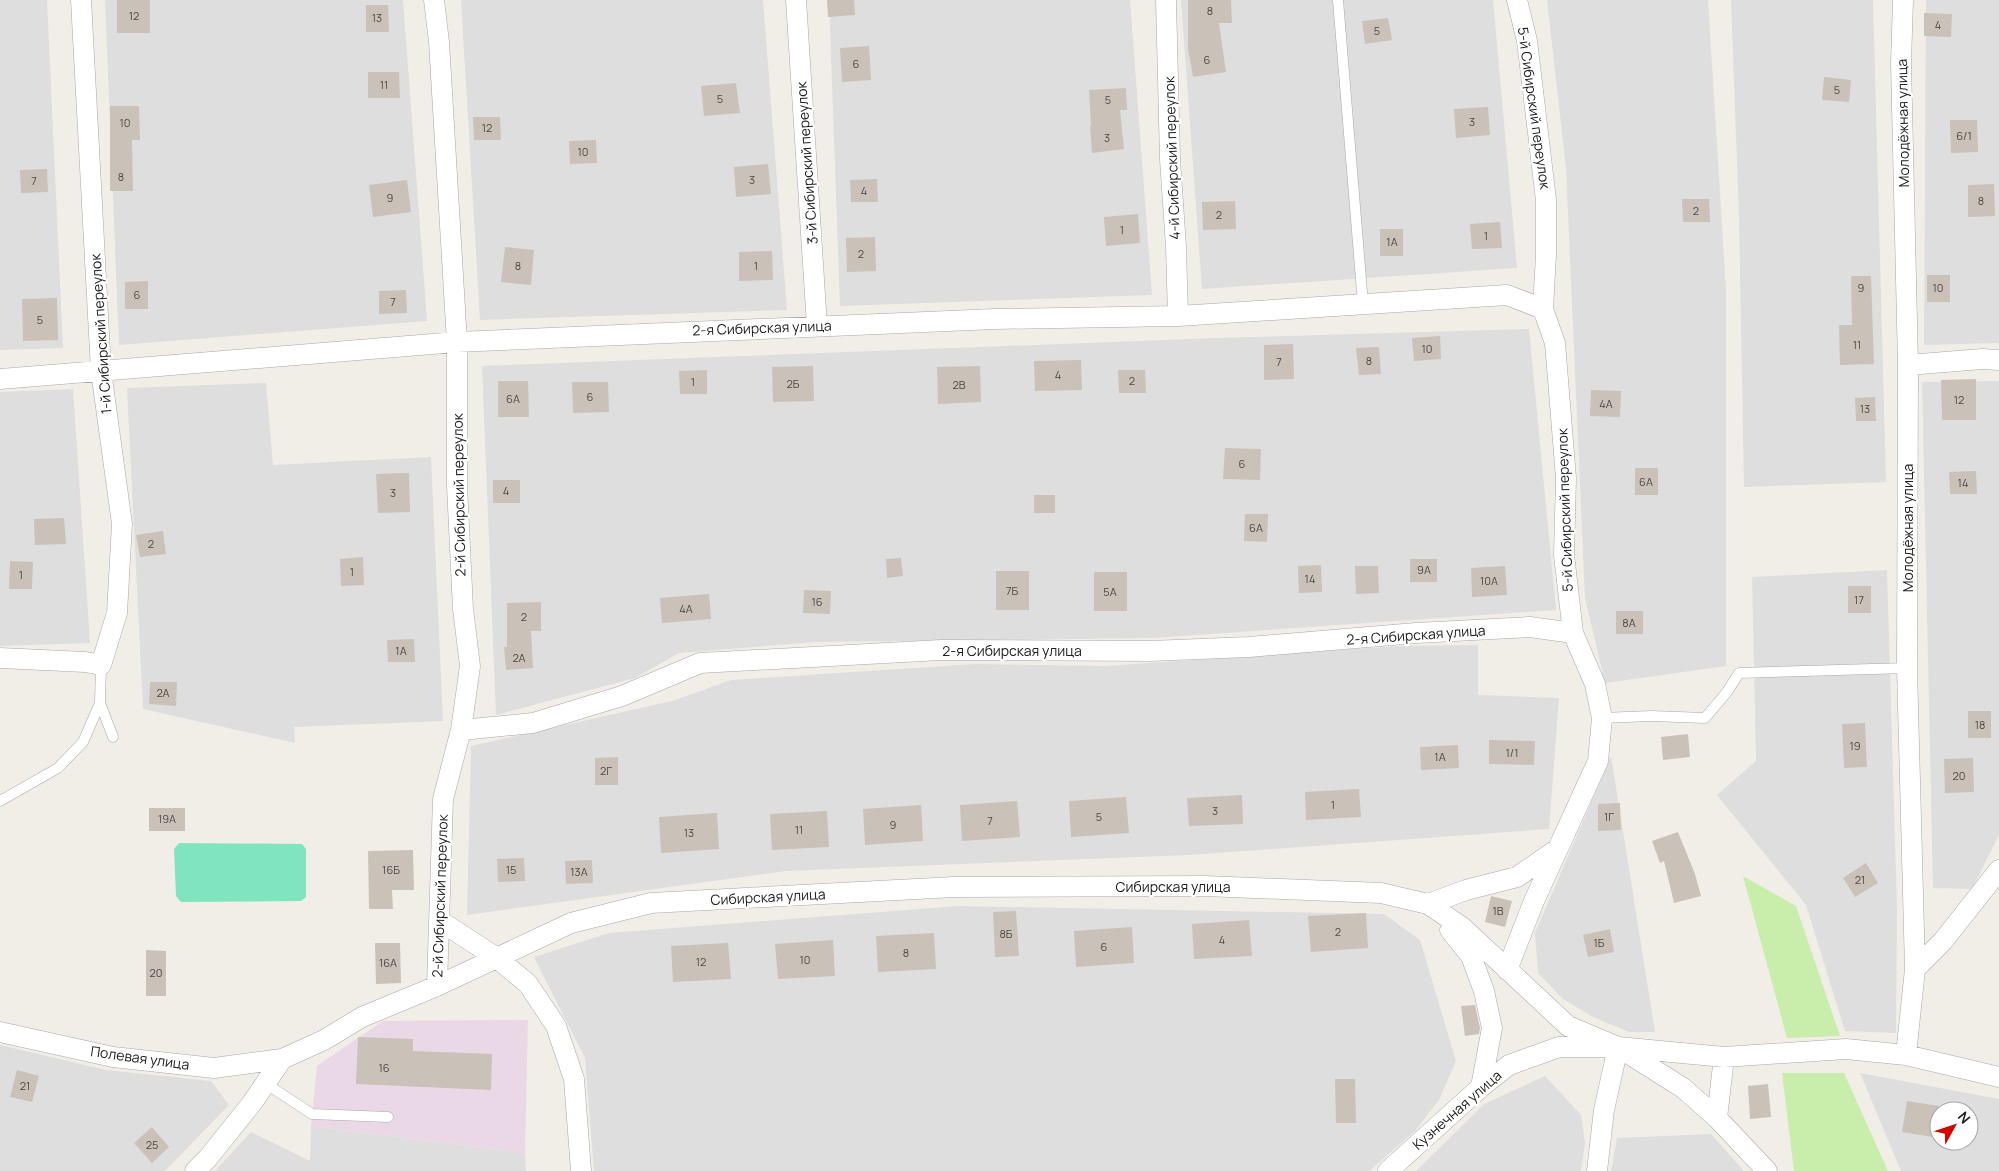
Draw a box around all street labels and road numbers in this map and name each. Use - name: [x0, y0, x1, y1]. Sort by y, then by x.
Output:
- street label: 5-й Сибирский переулок: [1514, 26, 1555, 191]
- street label: Молодёжная улица: [1892, 59, 1913, 187]
- street label: 4-й Сибирский переулок: [1159, 75, 1184, 240]
- street label: 3-й Сибирский переулок: [791, 80, 822, 245]
- street label: 1-й Сибирский переулок: [85, 252, 116, 415]
- street label: 2-я Сибирская улица: [692, 316, 832, 339]
- street label: 2-й Сибирский переулок: [448, 412, 469, 577]
- street label: 5-й Сибирский переулок: [1552, 427, 1577, 592]
- street label: Молодёжная улица: [1898, 464, 1917, 592]
- street label: 2-я Сибирская улица: [1346, 620, 1486, 649]
- street label: 2-я Сибирская улица: [942, 641, 1082, 660]
- street label: 2-й Сибирский переулок: [427, 813, 452, 978]
- street label: Сибирская улица: [1116, 877, 1230, 896]
- street label: Сибирская улица: [710, 884, 826, 909]
- street label: Полевая улица: [89, 1041, 191, 1074]
- street label: Кузнечная улица: [1408, 1066, 1505, 1154]

